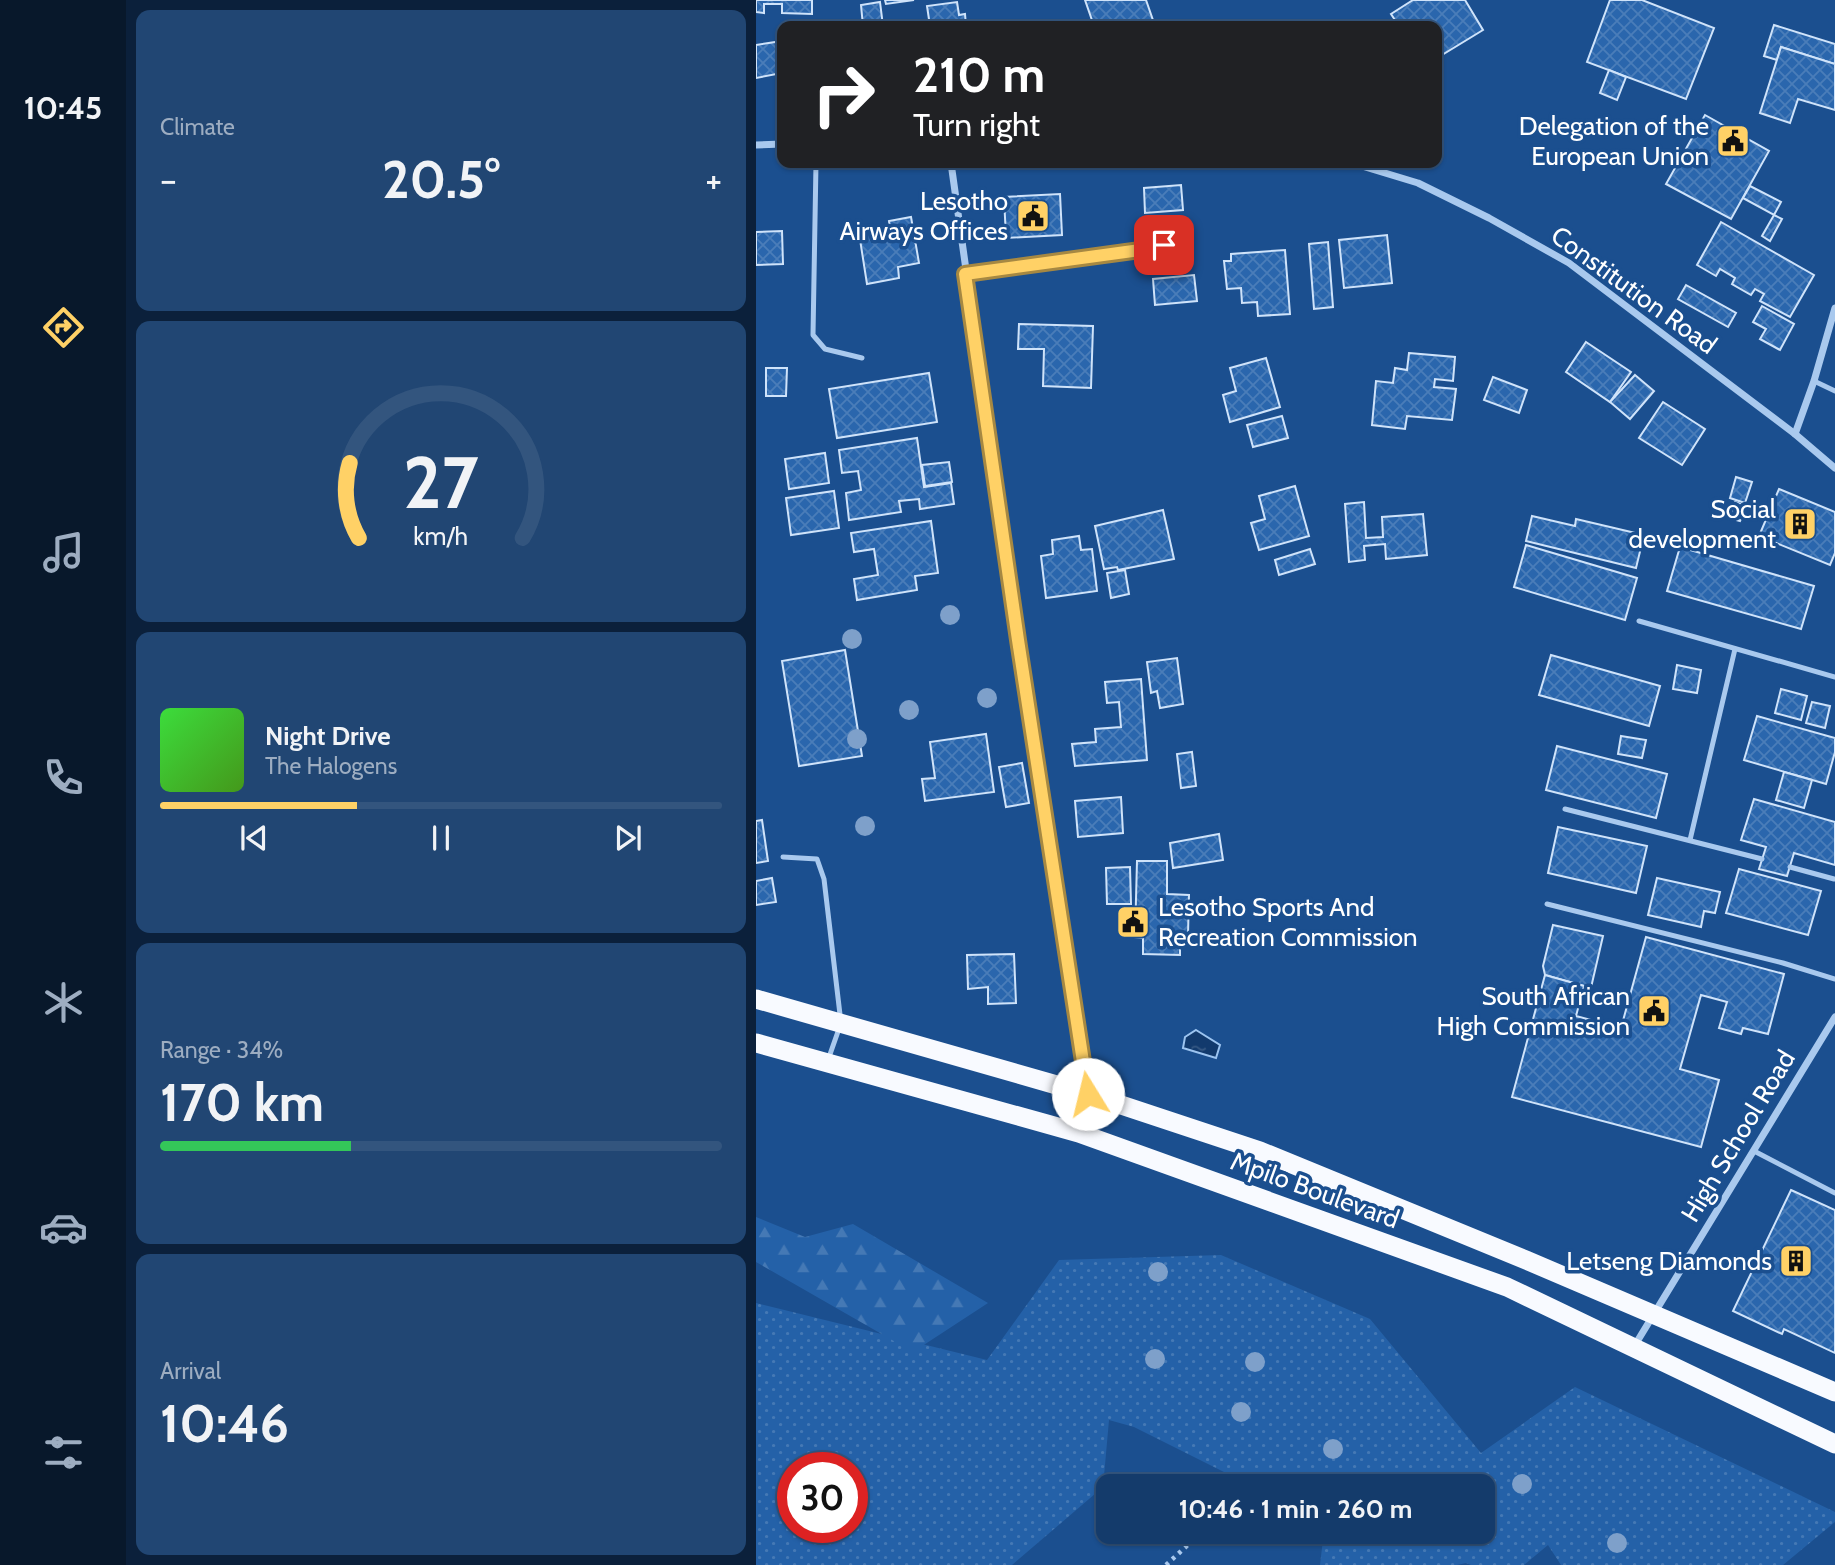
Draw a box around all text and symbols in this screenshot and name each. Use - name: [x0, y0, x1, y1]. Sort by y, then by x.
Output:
- text: 210 m: [913, 45, 1045, 104]
- icon: right: [798, 49, 889, 140]
- text: 10:45: [24, 88, 102, 127]
- text: Turn right: [913, 105, 1040, 144]
- place label: Delegation of the European Union: [1519, 110, 1709, 172]
- text: Climate: [160, 113, 235, 141]
- public building icon: Delegation of the European Union: [1714, 122, 1752, 160]
- text: 20.5°: [382, 148, 500, 211]
- text: −: [160, 156, 177, 203]
- text: +: [705, 156, 722, 203]
- place label: Lesotho Airways Offices: [840, 185, 1008, 247]
- public building icon: Lesotho Airways Offices: [1014, 197, 1052, 235]
- pin: [1134, 215, 1194, 275]
- street label: Constitution Road: [1545, 219, 1723, 361]
- icon: arrive: [1145, 226, 1183, 264]
- icon: directions: [39, 303, 88, 352]
- text: 27: [403, 438, 479, 526]
- place label: Social development: [1629, 493, 1776, 555]
- building icon: Social development: [1781, 505, 1819, 543]
- text: km/h: [414, 520, 468, 550]
- icon: music: [39, 528, 88, 577]
- text: Night Drive: [265, 720, 391, 752]
- text: The Halogens: [265, 752, 397, 780]
- icon: phone: [39, 753, 88, 802]
- icon: previous: [235, 819, 273, 857]
- icon: pause: [422, 819, 460, 857]
- icon: next: [609, 819, 647, 857]
- place label: Lesotho Sports And Recreation Commission: [1158, 891, 1418, 953]
- public building icon: Lesotho Sports And Recreation Commission: [1114, 903, 1152, 941]
- icon: climate: [39, 978, 88, 1027]
- place label: South African High Commission: [1437, 980, 1630, 1042]
- public building icon: South African High Commission: [1635, 992, 1673, 1030]
- text: Range · 34%: [160, 1036, 283, 1064]
- street label: High School Road: [1674, 1044, 1802, 1228]
- position arrow: [1051, 1057, 1125, 1131]
- text: 170 km: [160, 1071, 324, 1134]
- street label: Mpilo Boulevard: [1226, 1145, 1404, 1235]
- icon: car: [39, 1203, 88, 1252]
- building icon: Letseng Diamonds: [1777, 1242, 1815, 1280]
- place label: Letseng Diamonds: [1566, 1245, 1772, 1277]
- text: Arrival: [160, 1357, 221, 1385]
- text: 10:46: [160, 1392, 289, 1455]
- icon: filters: [39, 1428, 88, 1477]
- speed limit sign: 30: [777, 1452, 868, 1543]
- text: 10:46 · 1 min · 260 m: [1179, 1493, 1412, 1525]

